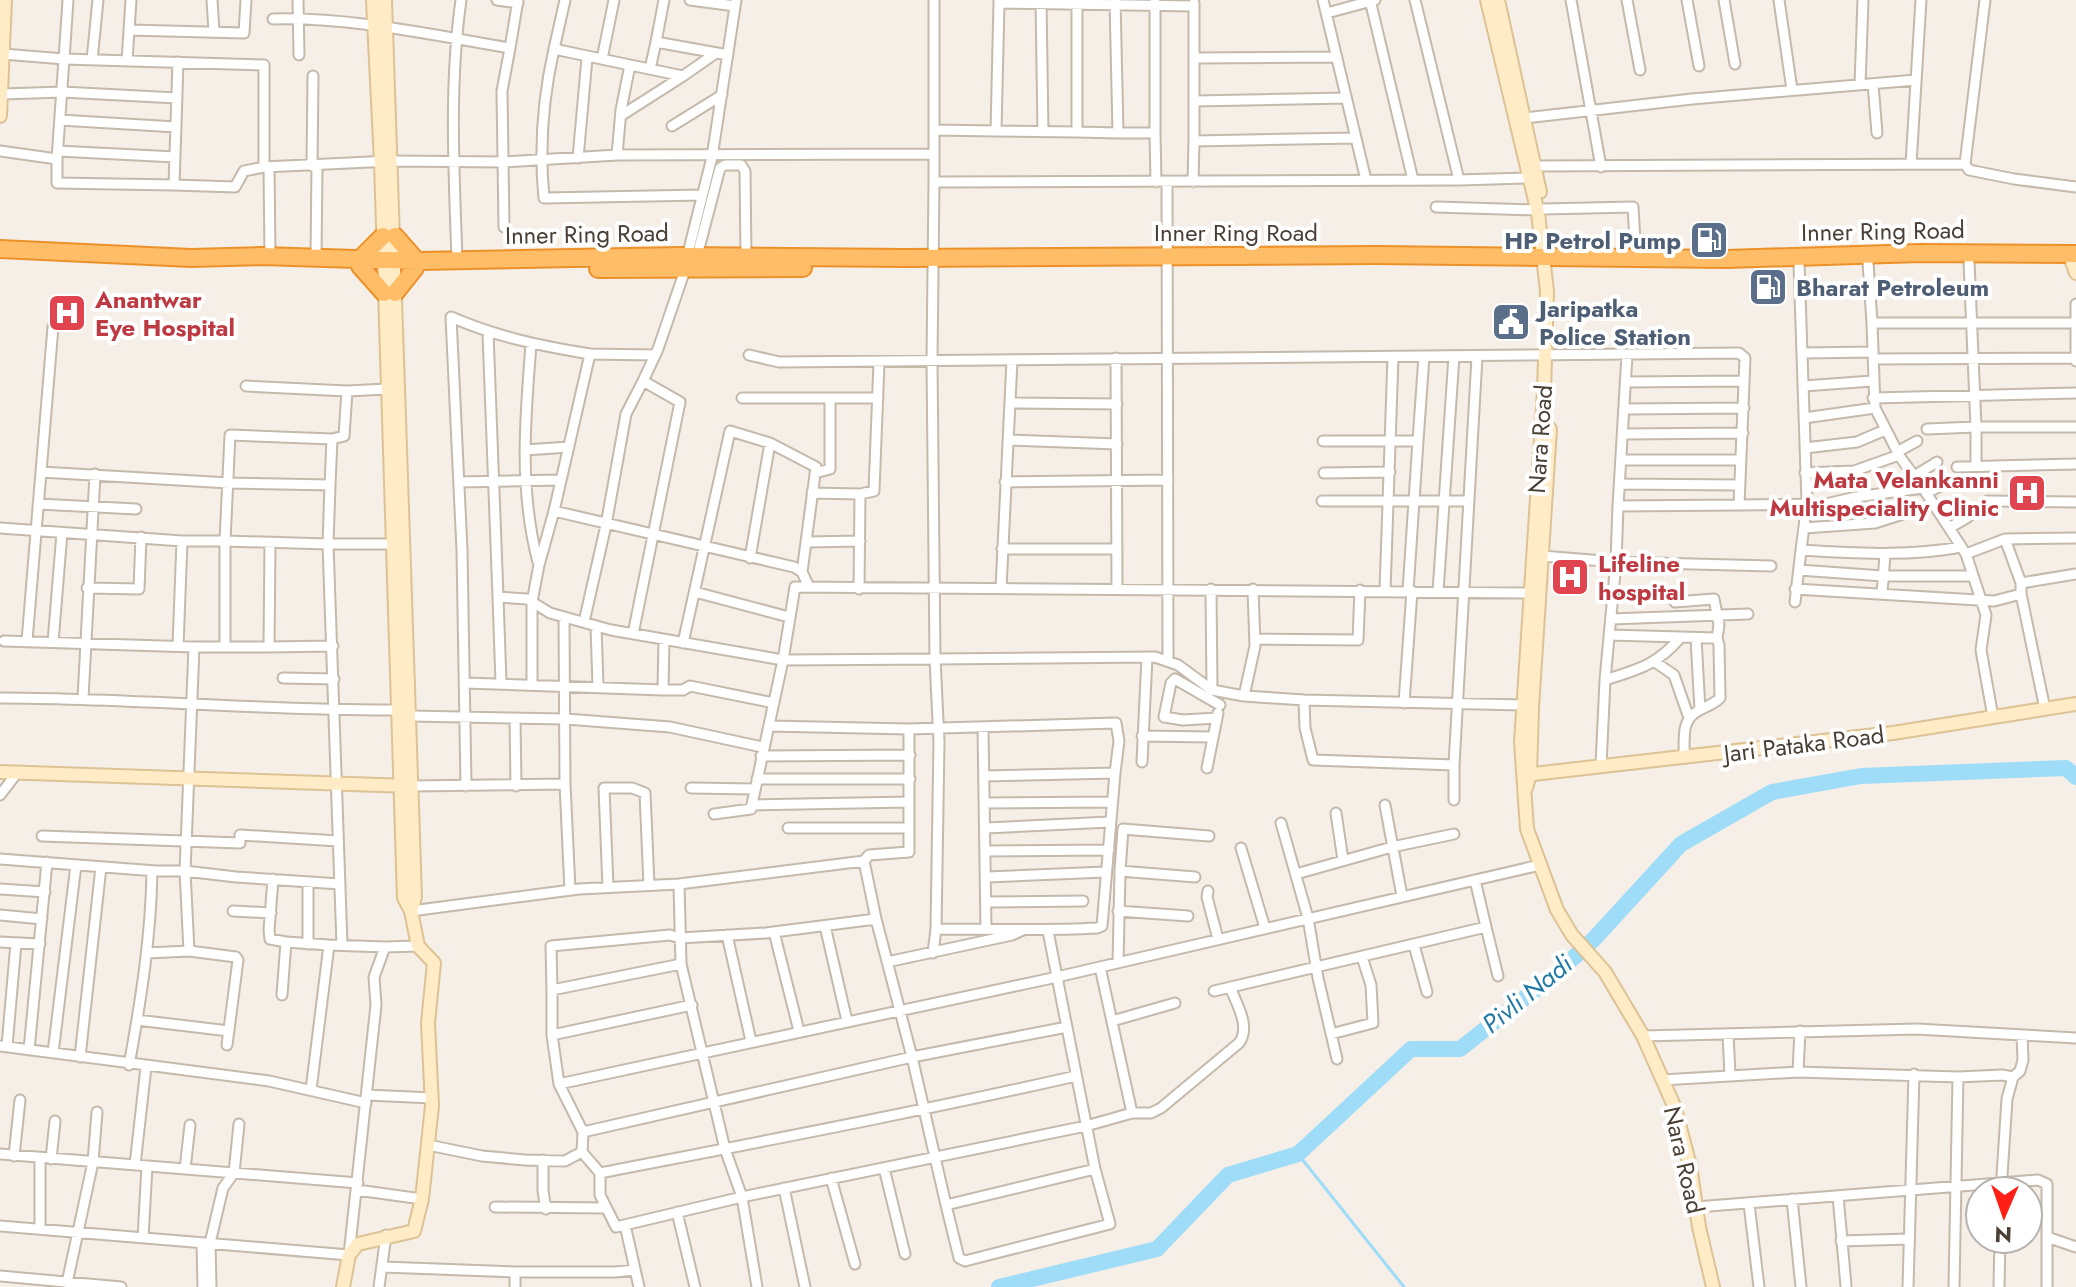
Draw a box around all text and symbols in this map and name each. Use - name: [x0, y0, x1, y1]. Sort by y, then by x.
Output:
- street label: Inner Ring Road: [1801, 212, 1965, 250]
- street label: Inner Ring Road: [505, 215, 669, 253]
- street label: Inner Ring Road: [1154, 215, 1318, 250]
- fuel station icon: HP Petrol Pump: [1688, 219, 1730, 261]
- place label: HP Petrol Pump: [1504, 223, 1681, 258]
- fuel station icon: Bharat Petroleum: [1747, 266, 1789, 308]
- place label: Bharat Petroleum: [1796, 270, 1989, 305]
- place label: Anantwar Eye Hospital: [94, 282, 235, 345]
- place label: Jaripatka Police Station: [1535, 291, 1691, 354]
- hospital icon: Anantwar Eye Hospital: [46, 292, 88, 334]
- public building icon: Jaripatka Police Station: [1490, 301, 1532, 343]
- street label: Nara Road: [1519, 383, 1561, 495]
- place label: Mata Velankanni Multispeciality Clinic: [1770, 462, 1999, 525]
- hospital icon: Mata Velankanni Multispeciality Clinic: [2006, 472, 2048, 514]
- place label: Lifeline hospital: [1598, 546, 1685, 609]
- hospital icon: Lifeline hospital: [1549, 556, 1591, 598]
- street label: Jari Pataka Road: [1719, 717, 1886, 772]
- water label: Pivli Nadi: [1474, 945, 1581, 1042]
- street label: Nara Road: [1655, 1103, 1713, 1217]
- north arrow: [1964, 1175, 2044, 1255]
- text: N: [1994, 1219, 2013, 1251]

